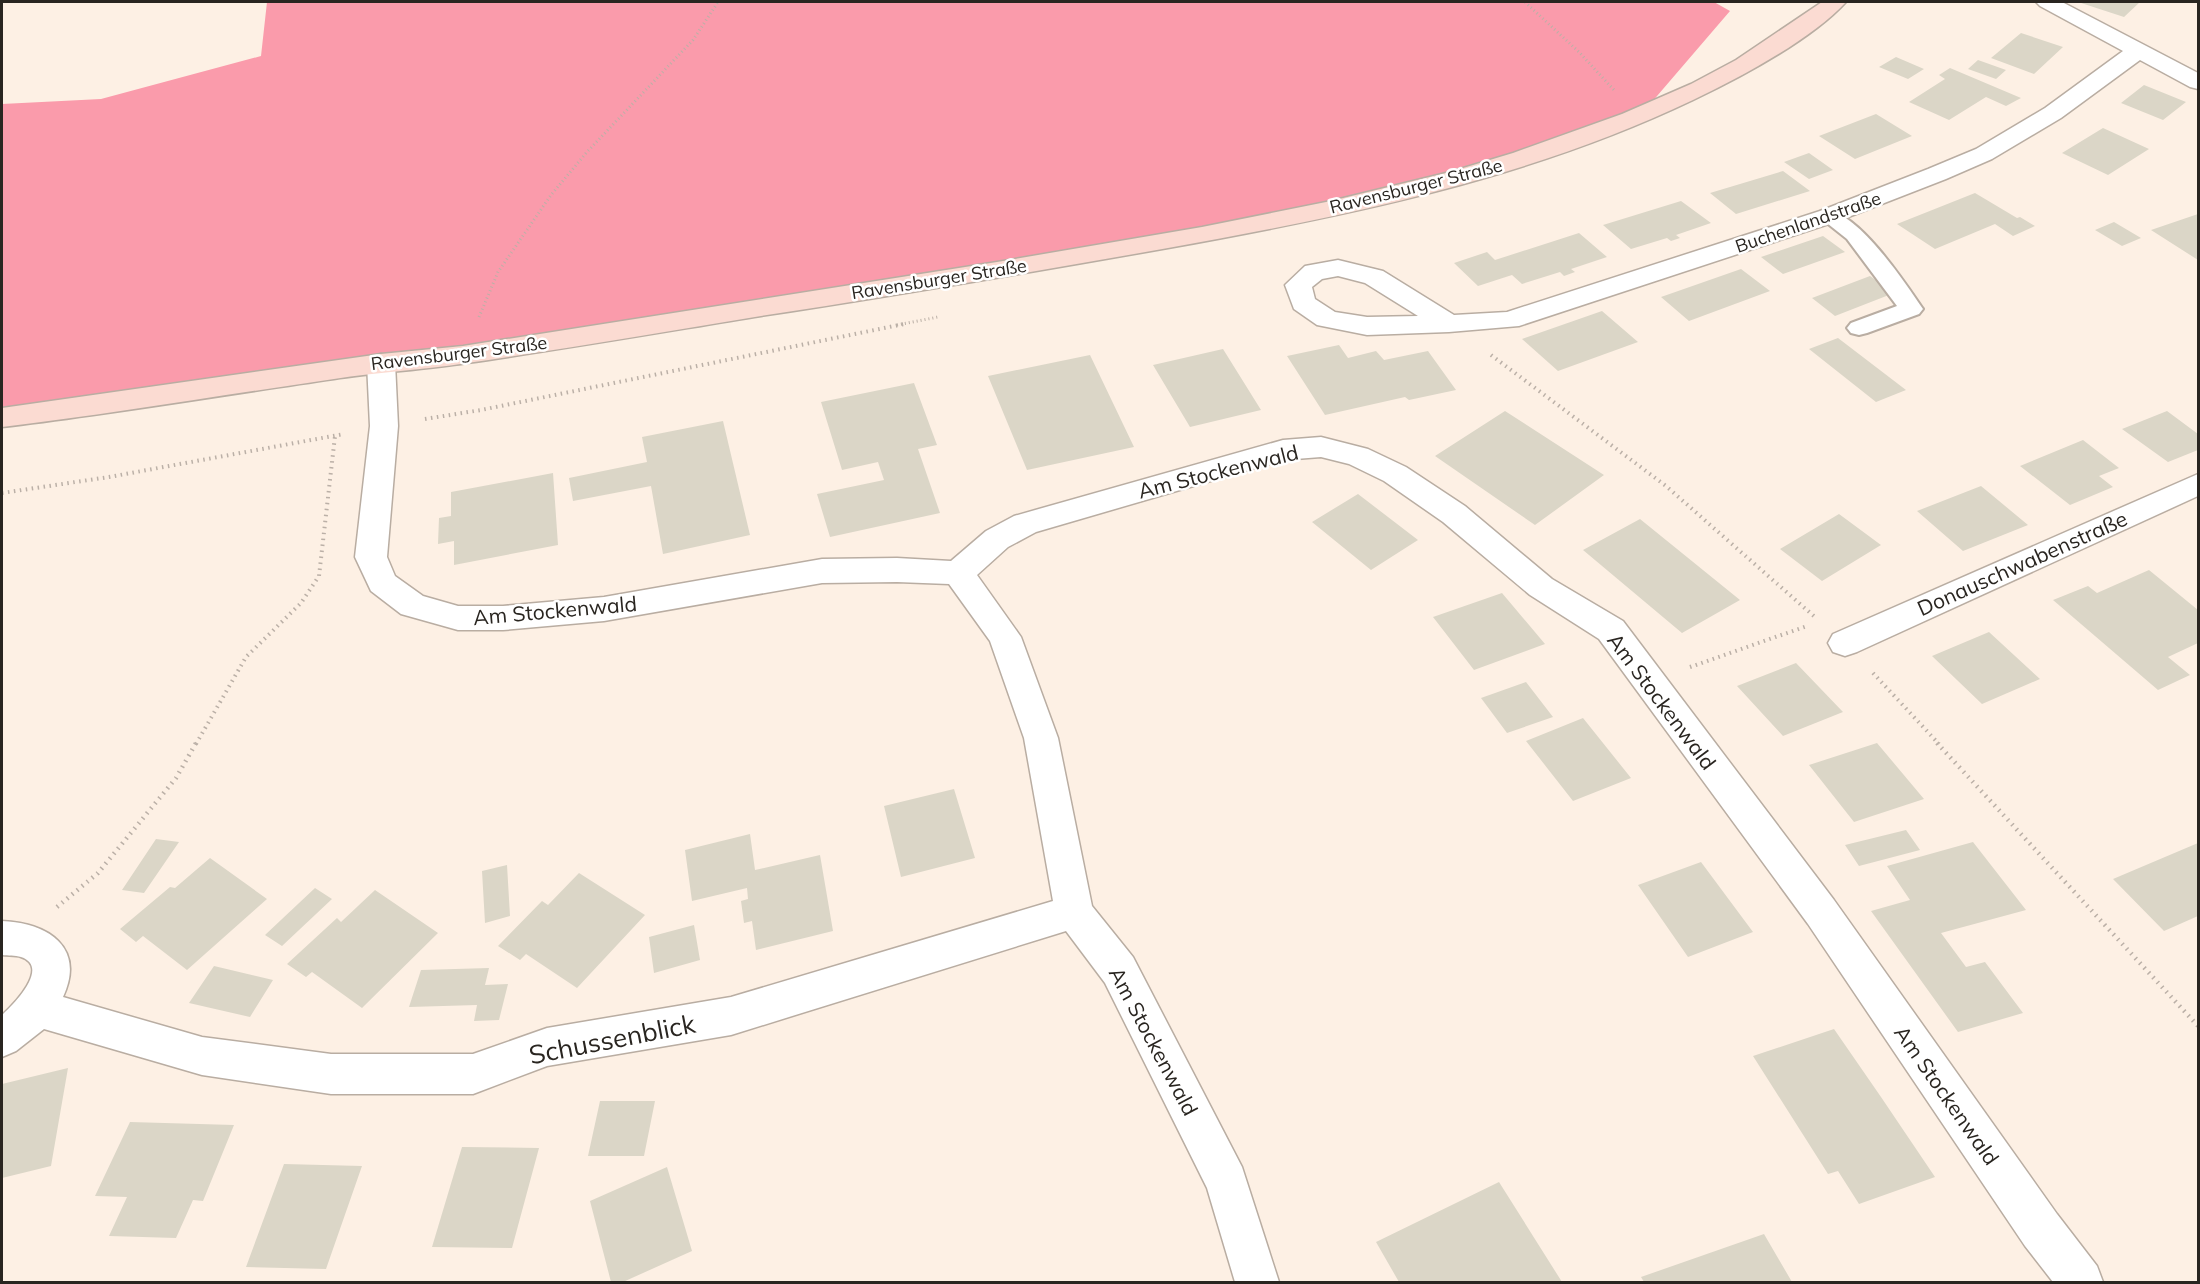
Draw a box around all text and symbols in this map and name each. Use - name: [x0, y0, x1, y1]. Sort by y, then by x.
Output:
- street label: Ravensburger Straße: [1327, 153, 1505, 219]
- street label: Buchenlandstraße: [1732, 186, 1884, 258]
- street label: Ravensburger Straße: [850, 254, 1028, 304]
- street label: Ravensburger Straße: [370, 331, 548, 375]
- street label: Am Stockenwald: [1135, 438, 1301, 504]
- street label: Donauschwabenstraße: [1913, 505, 2131, 621]
- street label: Am Stockenwald: [472, 590, 638, 630]
- street label: Am Stockenwald: [1602, 628, 1722, 774]
- street label: Am Stockenwald: [1104, 962, 1204, 1120]
- street label: Schussenblick: [526, 1007, 699, 1071]
- street label: Am Stockenwald: [1889, 1020, 2005, 1170]

